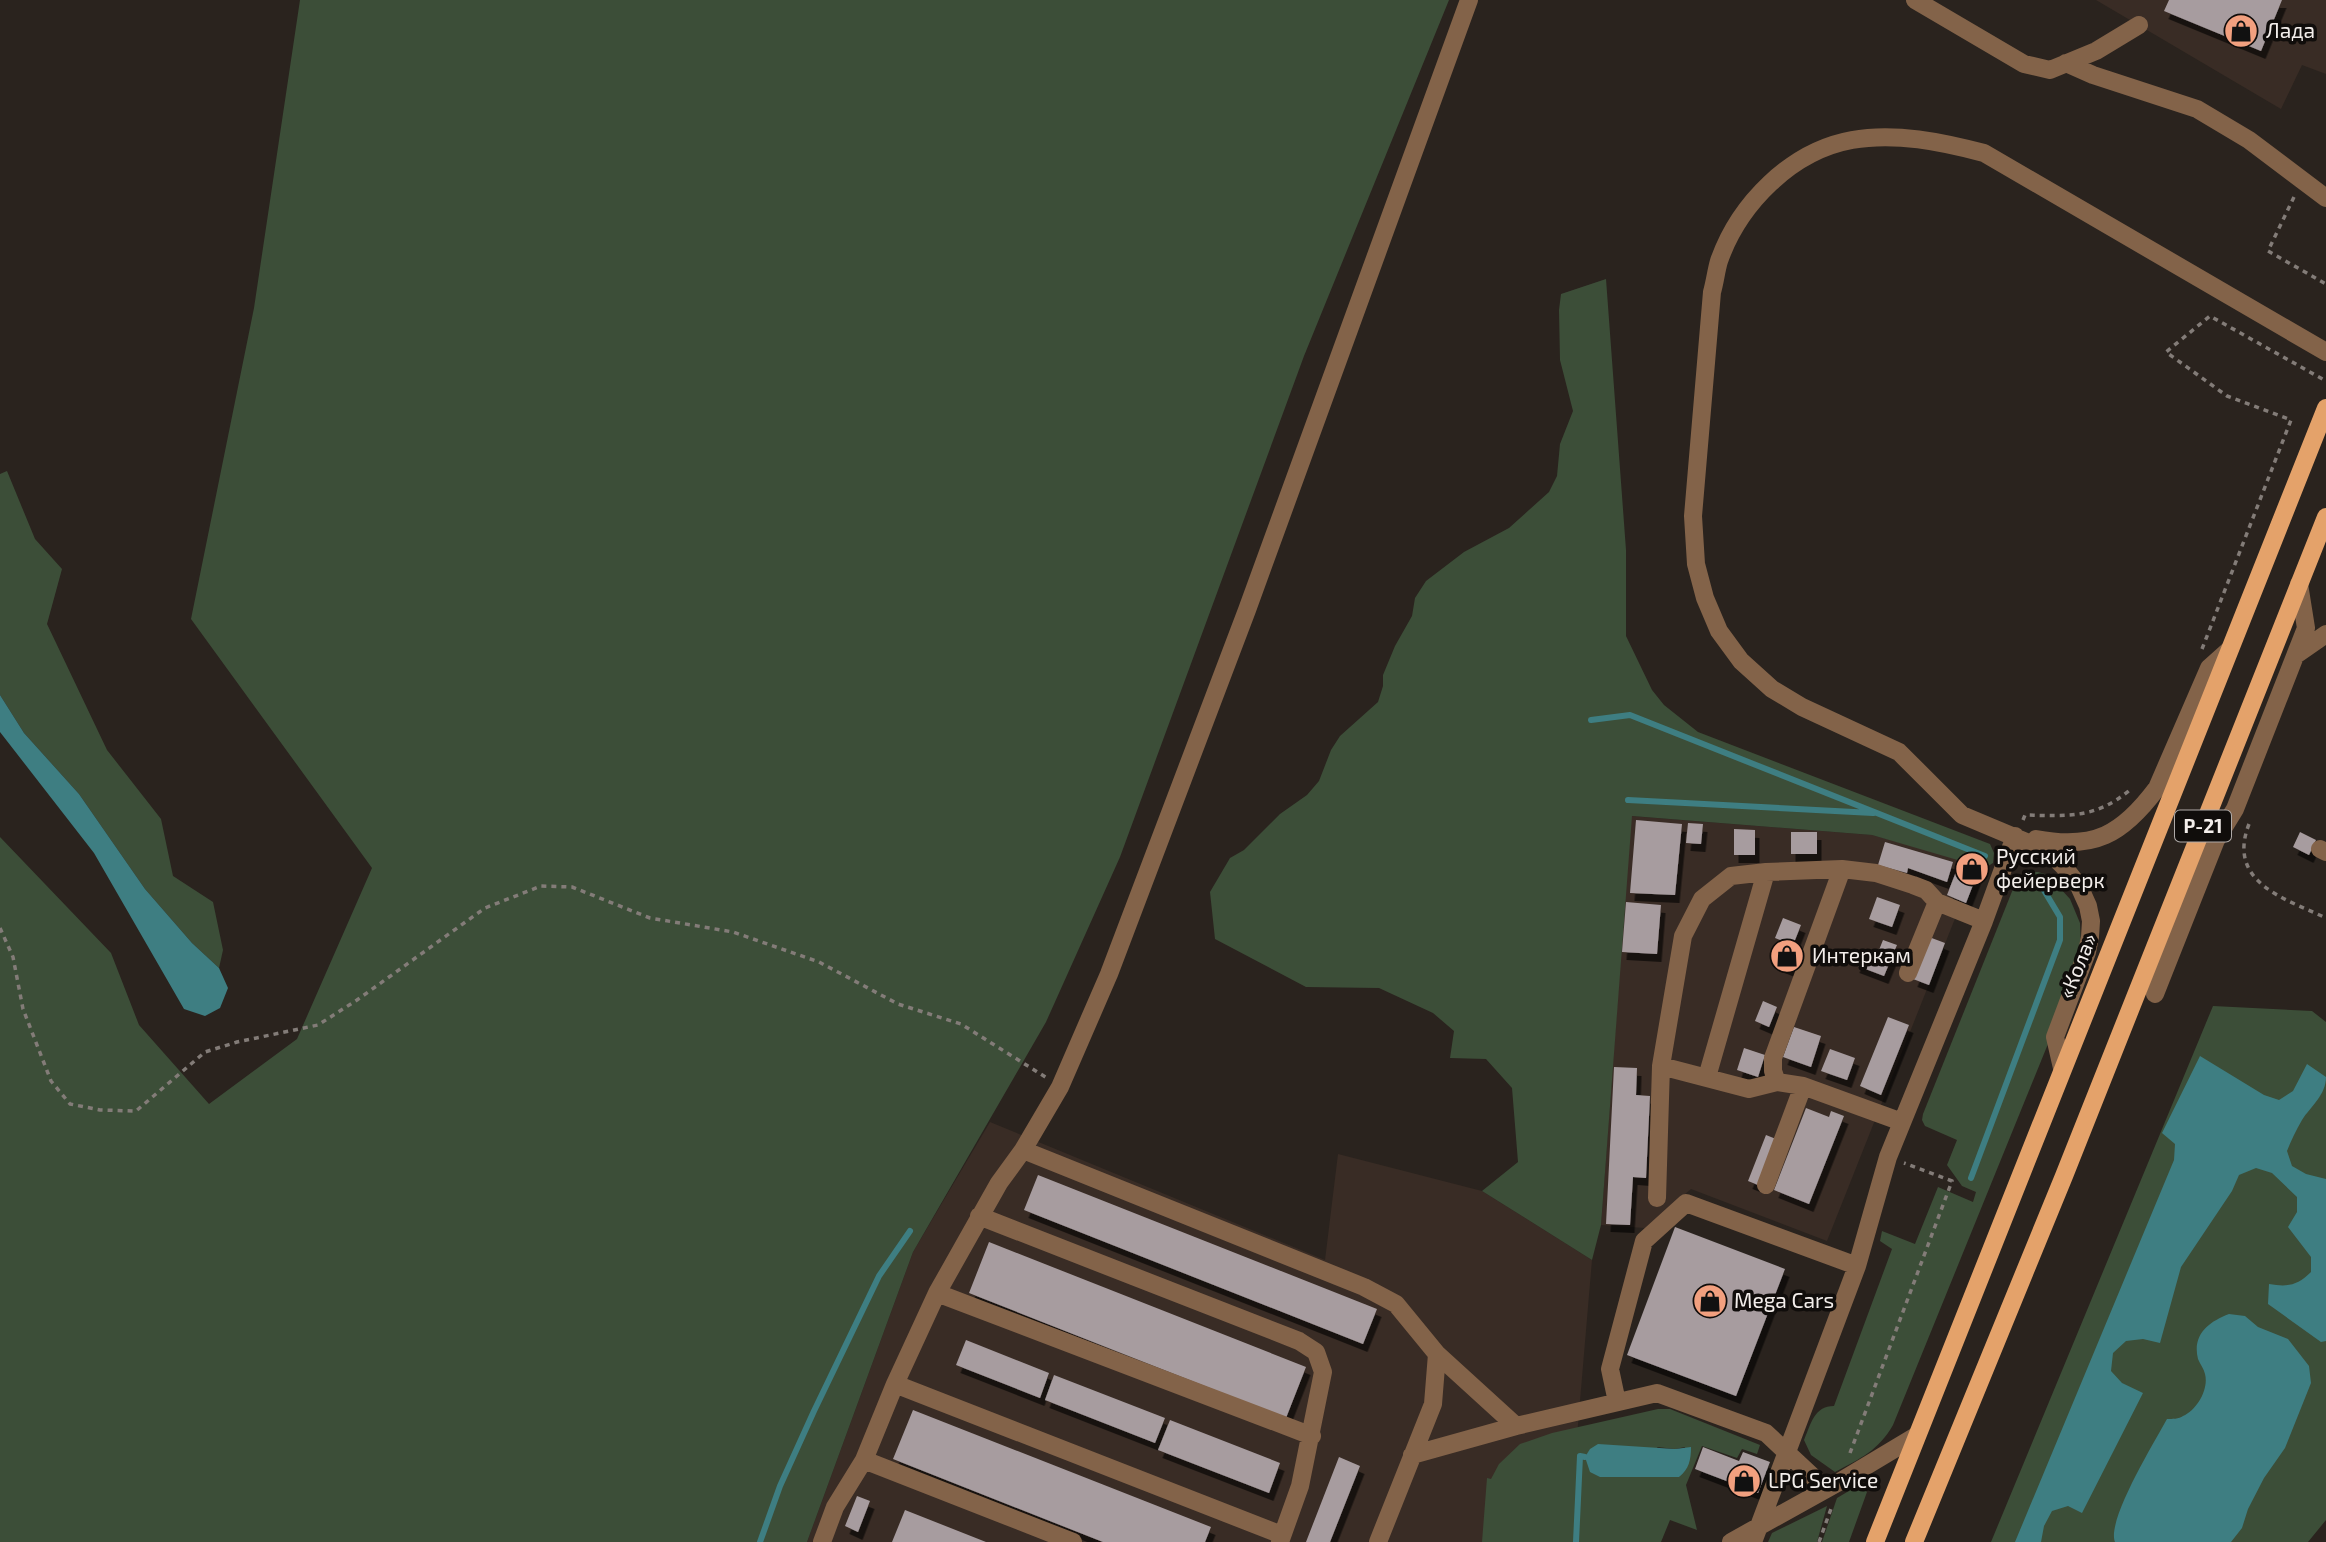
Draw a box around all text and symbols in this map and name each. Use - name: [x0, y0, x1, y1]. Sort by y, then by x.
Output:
- shop icon: Лада: [2222, 12, 2260, 50]
- place label: Лада: [2266, 17, 2315, 42]
- road number: Р-21: [2175, 810, 2231, 842]
- place label: Русский фейерверк: [1996, 843, 2105, 892]
- shop icon: Русский фейерверк: [1953, 850, 1991, 888]
- street label: «Кола»: [2052, 929, 2101, 1002]
- shop icon: Интеркам: [1768, 937, 1806, 975]
- place label: Интеркам: [1812, 942, 1911, 967]
- shop icon: Mega Cars: [1691, 1282, 1729, 1320]
- place label: Mega Cars: [1734, 1287, 1834, 1312]
- shop icon: LPG Service: [1725, 1462, 1763, 1500]
- place label: LPG Service: [1768, 1467, 1878, 1492]

